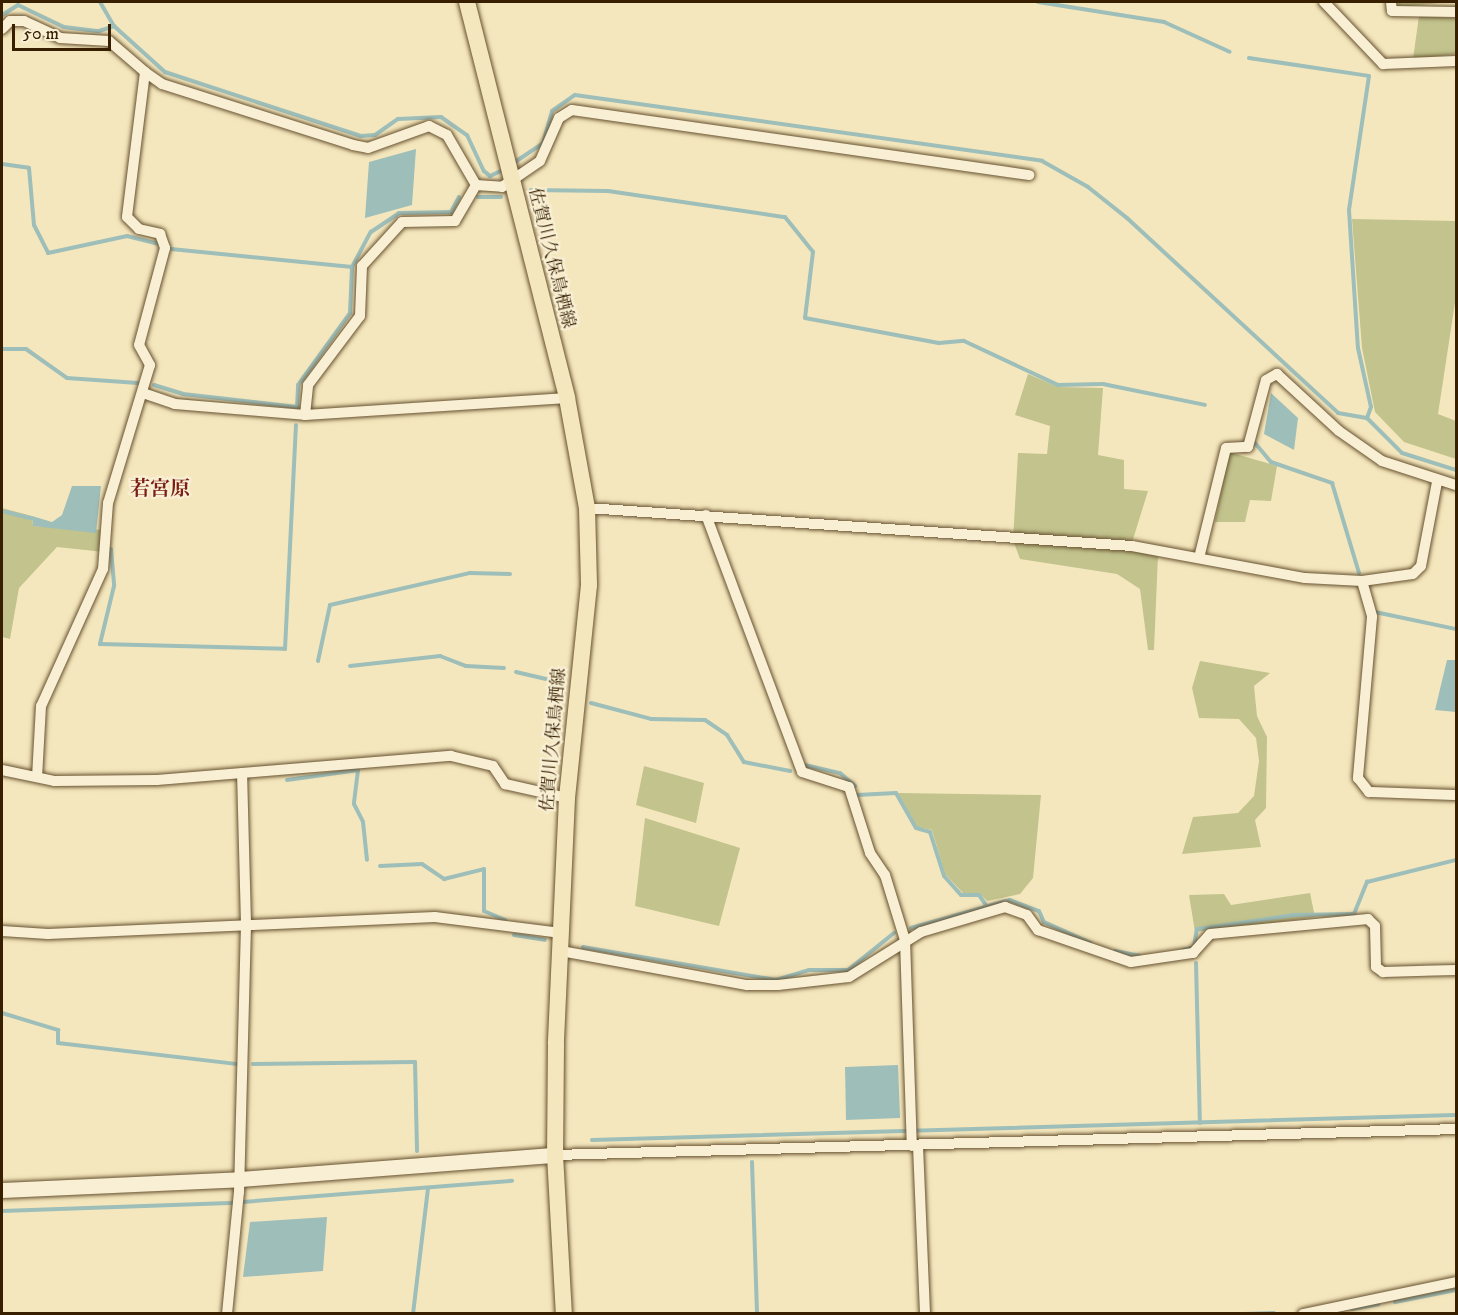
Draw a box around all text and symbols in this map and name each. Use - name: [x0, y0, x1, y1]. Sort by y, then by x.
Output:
- scale bar: [15, 12, 114, 50]
- text: 50 m: [23, 23, 59, 45]
- street label: 佐賀川久保鳥栖線: [523, 186, 579, 330]
- district label: 若宮原: [130, 477, 190, 501]
- street label: 佐賀川久保鳥栖線: [537, 667, 571, 813]

